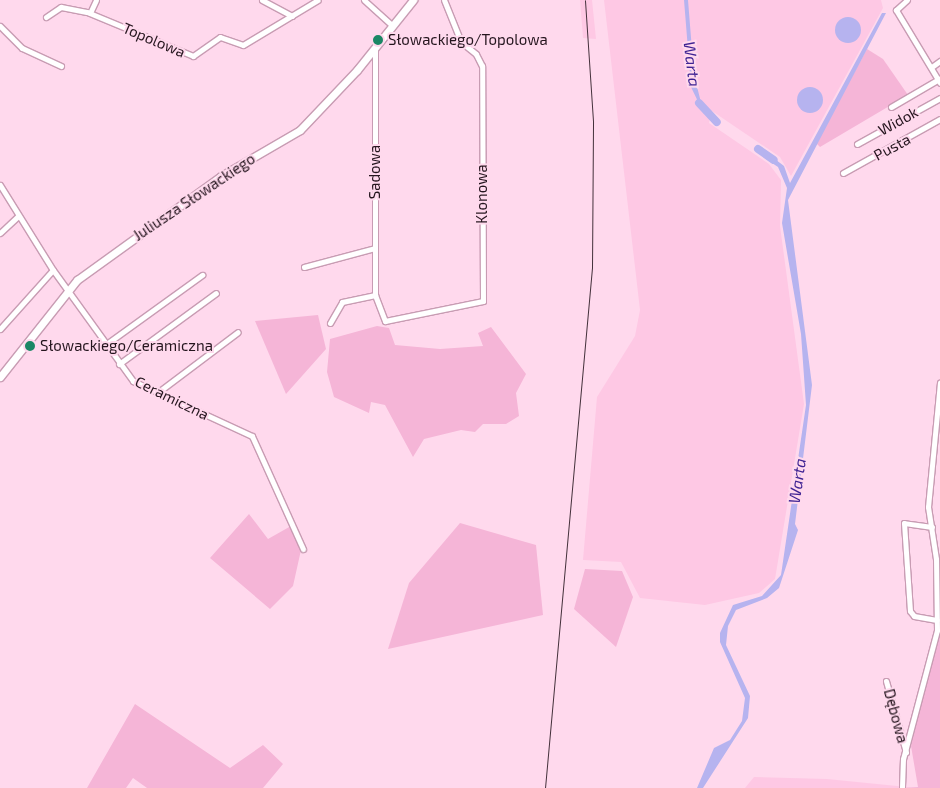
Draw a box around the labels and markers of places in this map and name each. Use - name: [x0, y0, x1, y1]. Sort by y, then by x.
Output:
- place label: Słowackiego/Topolowa: [388, 31, 548, 49]
- marker: Słowackiego/Topolowa: [372, 34, 384, 46]
- place label: Słowackiego/Ceramiczna: [40, 337, 213, 355]
- marker: Słowackiego/Ceramiczna: [24, 340, 36, 352]

